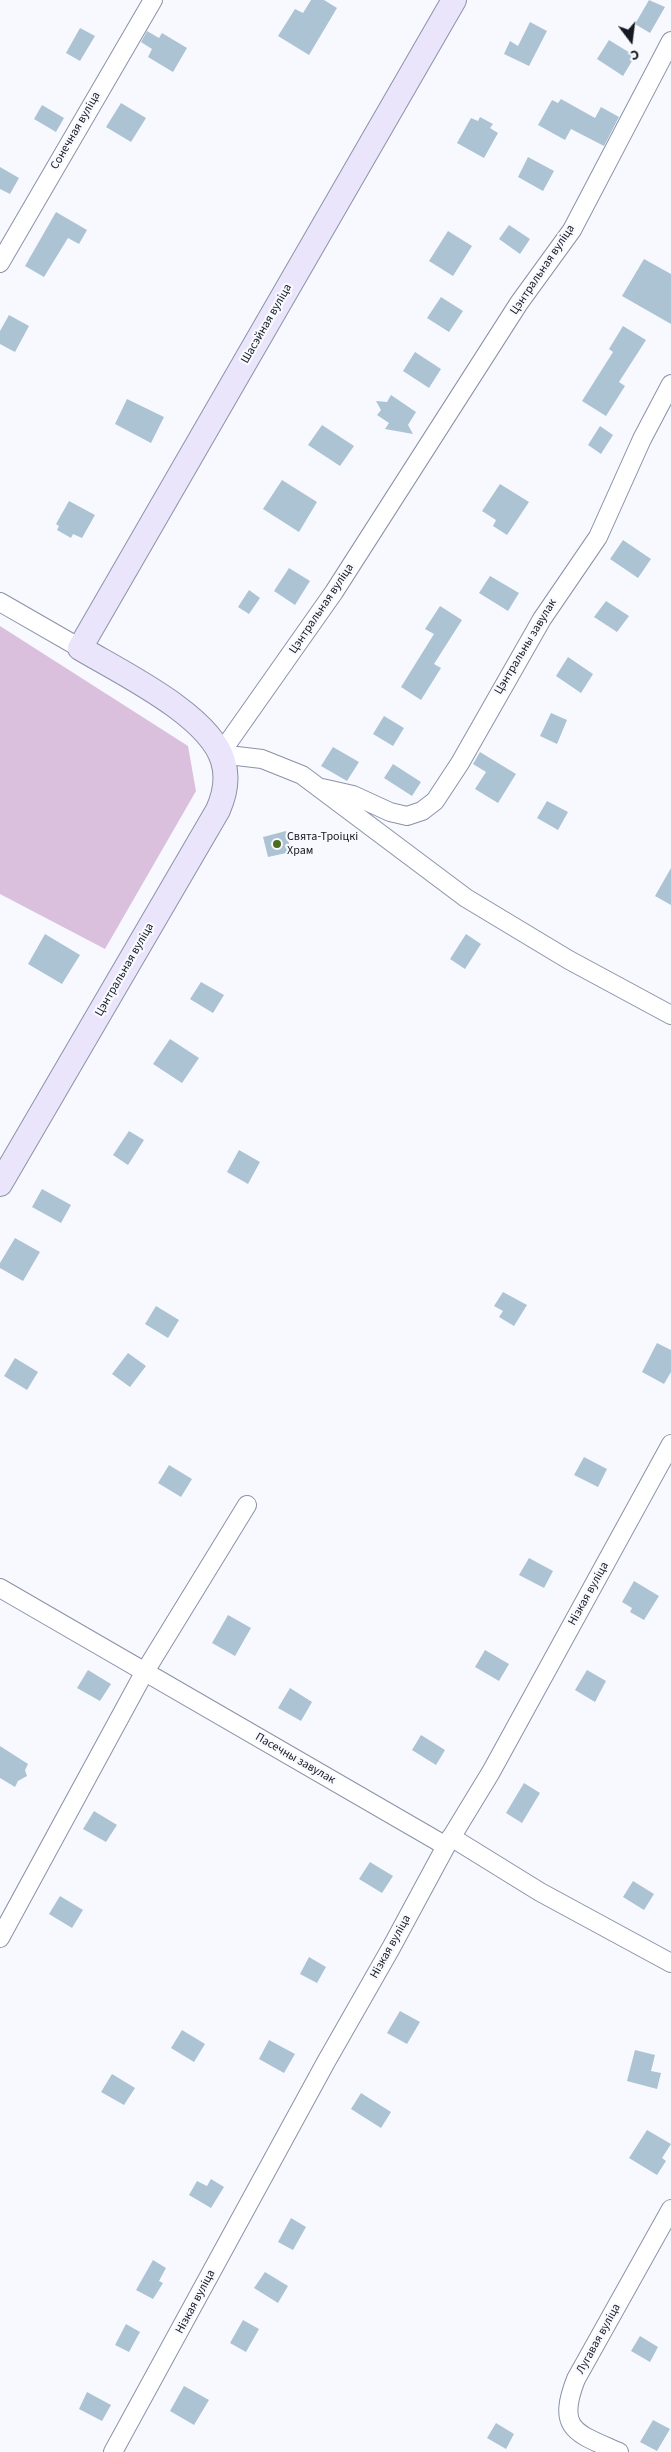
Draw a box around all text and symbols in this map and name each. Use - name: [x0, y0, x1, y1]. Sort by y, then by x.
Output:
- north arrow: [606, 15, 656, 65]
- text: С: [628, 44, 641, 65]
- street label: Сонечная вуліца: [48, 90, 104, 172]
- street label: Цэнтральная вуліца: [508, 222, 578, 318]
- street label: Шасэйная вуліца: [238, 282, 296, 366]
- street label: Цэнтральная вуліца: [287, 561, 357, 657]
- street label: Цэнтральны завулак: [492, 597, 560, 697]
- place label: Свята-Троіцкі Храм: [287, 830, 358, 858]
- marker: Свята-Троіцкі Храм: [271, 838, 283, 850]
- street label: Цэнтральная вуліца: [92, 921, 158, 1019]
- street label: Нізкая вуліца: [566, 1560, 612, 1628]
- street label: Пасечны завулак: [253, 1730, 337, 1788]
- street label: Нізкая вуліца: [368, 1913, 414, 1981]
- street label: Нізкая вуліца: [173, 2268, 219, 2336]
- street label: Лугавая вуліца: [574, 2301, 624, 2377]

